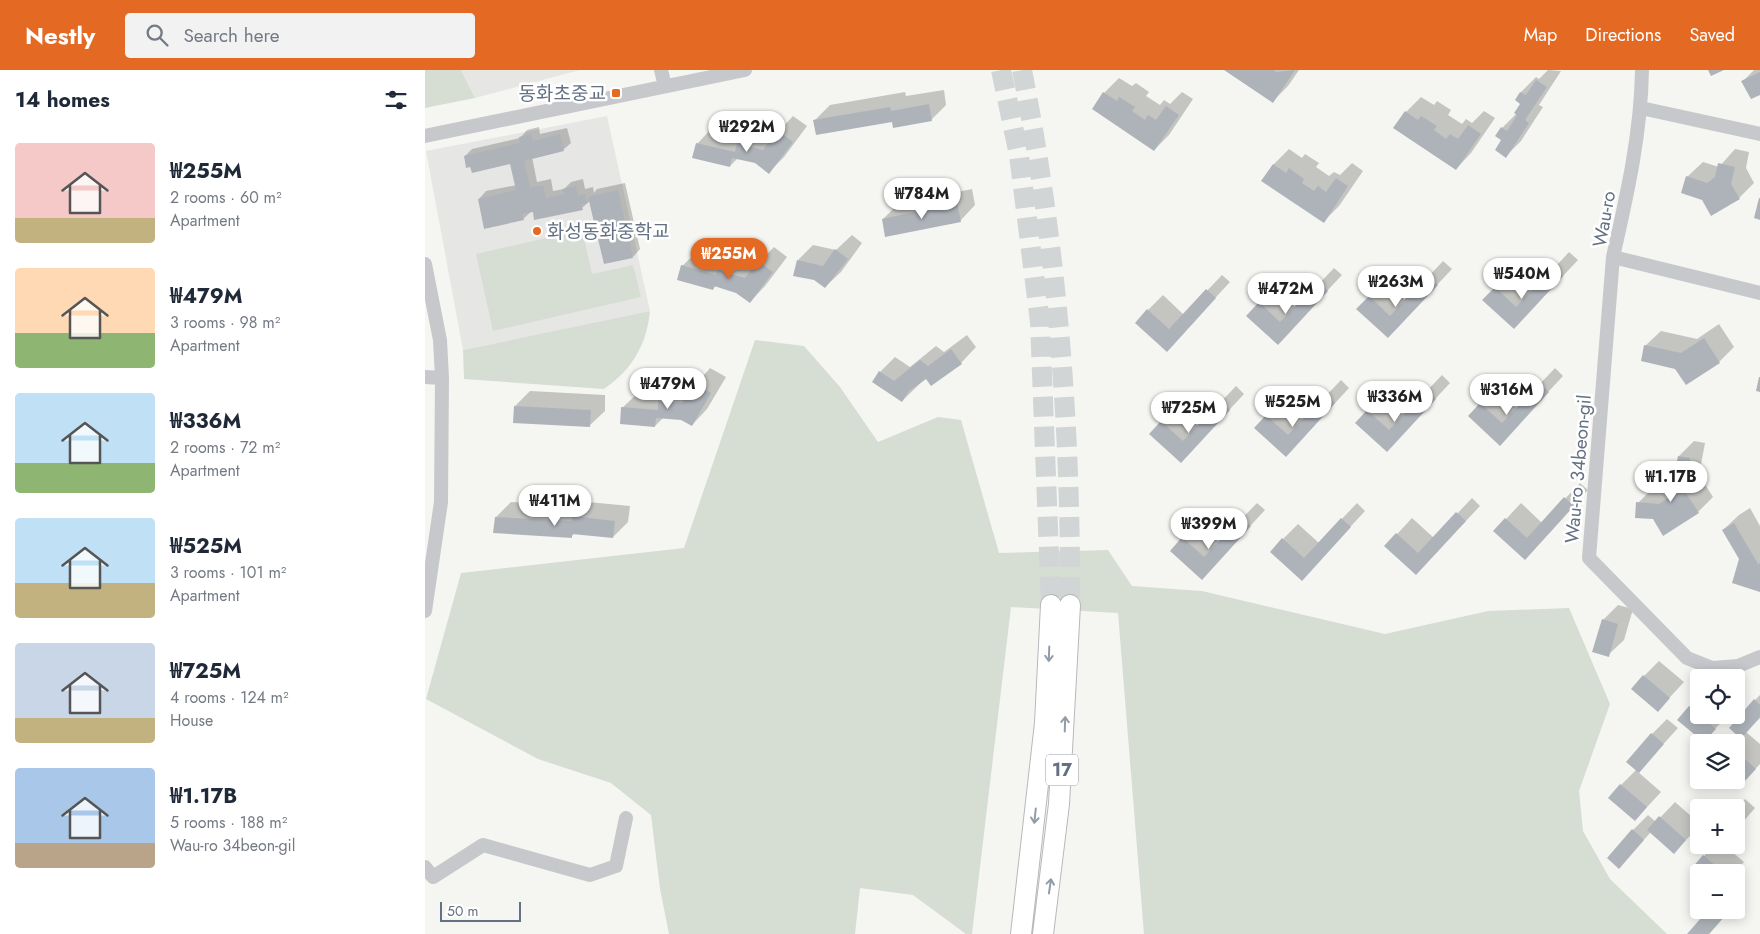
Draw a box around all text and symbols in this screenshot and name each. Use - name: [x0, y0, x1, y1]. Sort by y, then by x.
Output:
- search box: [125, 13, 475, 58]
- text: Nestly: [25, 18, 95, 53]
- icon: search: [143, 21, 171, 49]
- text: Search here: [183, 22, 279, 49]
- text: Map: [1524, 22, 1557, 48]
- text: Directions: [1585, 22, 1661, 48]
- text: Saved: [1689, 22, 1735, 48]
- place label: 동화초중교: [519, 80, 606, 107]
- text: 14 homes: [15, 85, 110, 115]
- icon: filters: [382, 86, 410, 114]
- marker: 동화초중교: [610, 87, 622, 99]
- pin: ₩292M: [712, 111, 782, 153]
- text: ₩292M: [719, 115, 775, 138]
- text: ₩255M: [170, 156, 242, 186]
- icon: home: [55, 163, 115, 223]
- pin: ₩784M: [887, 178, 957, 220]
- text: ₩784M: [895, 182, 949, 205]
- text: 2 rooms · 60 m²: [170, 186, 282, 209]
- street label: Wau-ro: [1586, 189, 1622, 249]
- text: Apartment: [170, 209, 240, 232]
- place label: 화성동화중학교: [547, 218, 669, 245]
- marker: 화성동화중학교: [531, 225, 543, 237]
- pin: ₩255M: [694, 238, 764, 280]
- text: ₩255M: [702, 242, 756, 265]
- pin: ₩540M: [1487, 258, 1557, 300]
- text: ₩540M: [1494, 262, 1550, 285]
- pin: ₩263M: [1361, 266, 1431, 308]
- text: ₩263M: [1369, 270, 1423, 293]
- pin: ₩472M: [1251, 272, 1321, 315]
- text: ₩472M: [1258, 277, 1314, 300]
- text: ₩479M: [170, 281, 242, 311]
- icon: home: [55, 288, 115, 348]
- text: 3 rooms · 98 m²: [170, 311, 280, 334]
- text: Apartment: [170, 334, 240, 357]
- pin: ₩479M: [633, 368, 703, 410]
- text: ₩479M: [640, 372, 696, 395]
- pin: ₩316M: [1472, 374, 1542, 416]
- text: ₩316M: [1481, 378, 1533, 401]
- pin: ₩336M: [1360, 380, 1430, 423]
- text: ₩336M: [1368, 385, 1422, 408]
- pin: ₩525M: [1258, 386, 1328, 428]
- text: ₩525M: [1266, 390, 1320, 413]
- pin: ₩725M: [1154, 392, 1224, 434]
- street label: Wau-ro 34beon-gil: [1558, 394, 1598, 544]
- text: ₩725M: [1162, 396, 1216, 419]
- text: ₩336M: [170, 406, 241, 436]
- icon: home: [55, 413, 115, 473]
- text: 2 rooms · 72 m²: [170, 436, 280, 459]
- text: Apartment: [170, 459, 240, 482]
- pin: ₩1.17B: [1630, 460, 1712, 503]
- text: ₩1.17B: [1645, 465, 1697, 488]
- pin: ₩411M: [520, 484, 590, 527]
- text: ₩411M: [529, 489, 581, 512]
- pin: ₩399M: [1174, 508, 1244, 550]
- text: ₩399M: [1181, 512, 1237, 535]
- text: ₩525M: [170, 531, 242, 561]
- icon: home: [55, 538, 115, 598]
- text: 3 rooms · 101 m²: [170, 561, 286, 584]
- text: Apartment: [170, 584, 240, 607]
- one-way arrow: [1044, 646, 1053, 662]
- text: ₩725M: [170, 656, 241, 686]
- icon: home: [55, 663, 115, 723]
- map controls: [1690, 669, 1745, 919]
- button: locate: [1690, 669, 1745, 724]
- text: 4 rooms · 124 m²: [170, 686, 289, 709]
- text: House: [170, 709, 213, 732]
- one-way arrow: [1060, 716, 1070, 732]
- button: layers: [1690, 734, 1745, 789]
- road number: 17: [1046, 754, 1078, 786]
- text: ₩1.17B: [170, 781, 237, 811]
- icon: home: [55, 788, 115, 848]
- button: +: [1690, 799, 1745, 854]
- one-way arrow: [1030, 807, 1040, 823]
- text: 5 rooms · 188 m²: [170, 811, 287, 834]
- text: Wau-ro 34beon-gil: [170, 834, 295, 857]
- button: −: [1690, 864, 1745, 919]
- one-way arrow: [1045, 878, 1055, 894]
- scale bar: [440, 899, 521, 922]
- text: 50 m: [447, 901, 478, 921]

